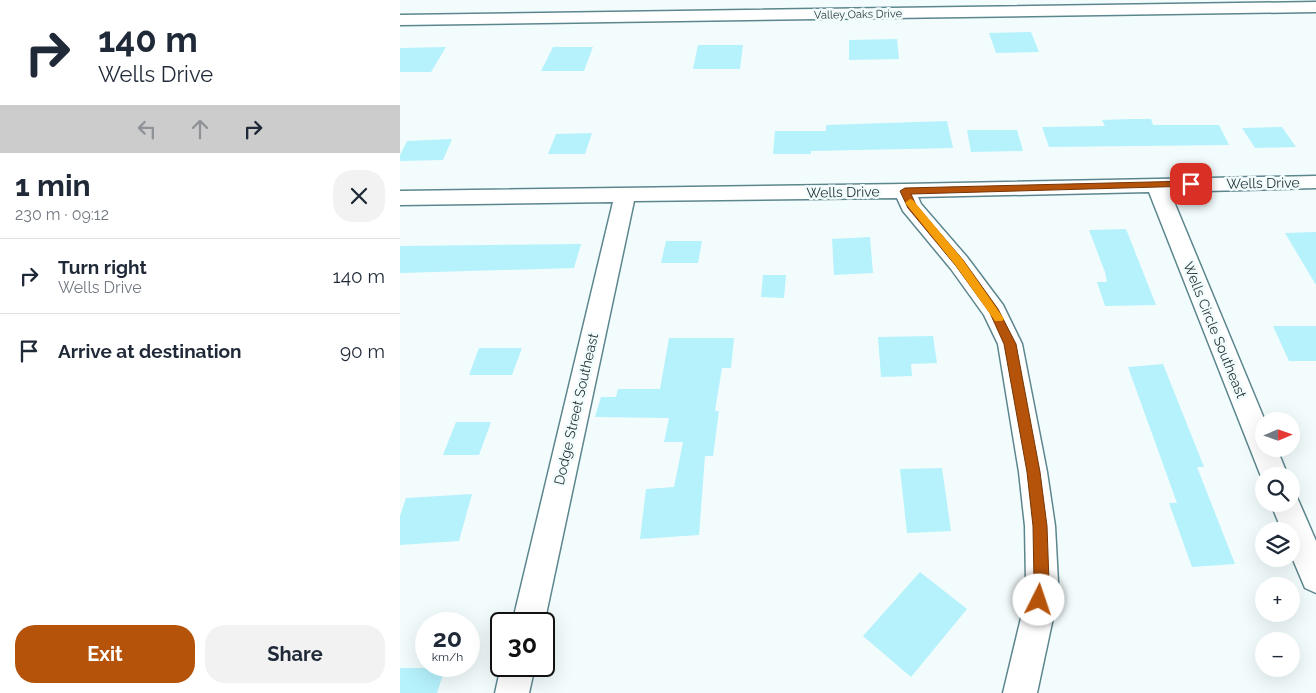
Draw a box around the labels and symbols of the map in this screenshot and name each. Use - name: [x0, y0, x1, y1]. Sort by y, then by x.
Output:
- street label: Valley Oaks Drive: [814, 7, 903, 22]
- pin: [1170, 163, 1212, 205]
- street label: Wells Drive: [1226, 174, 1300, 192]
- street label: Wells Drive: [806, 183, 880, 201]
- street label: Wells Circle Southeast: [1180, 259, 1250, 401]
- street label: Dodge Street Southeast: [551, 331, 601, 486]
- north arrow: [1255, 412, 1300, 458]
- position arrow: [1012, 573, 1064, 625]
- speed limit sign: 30: [490, 612, 555, 677]

